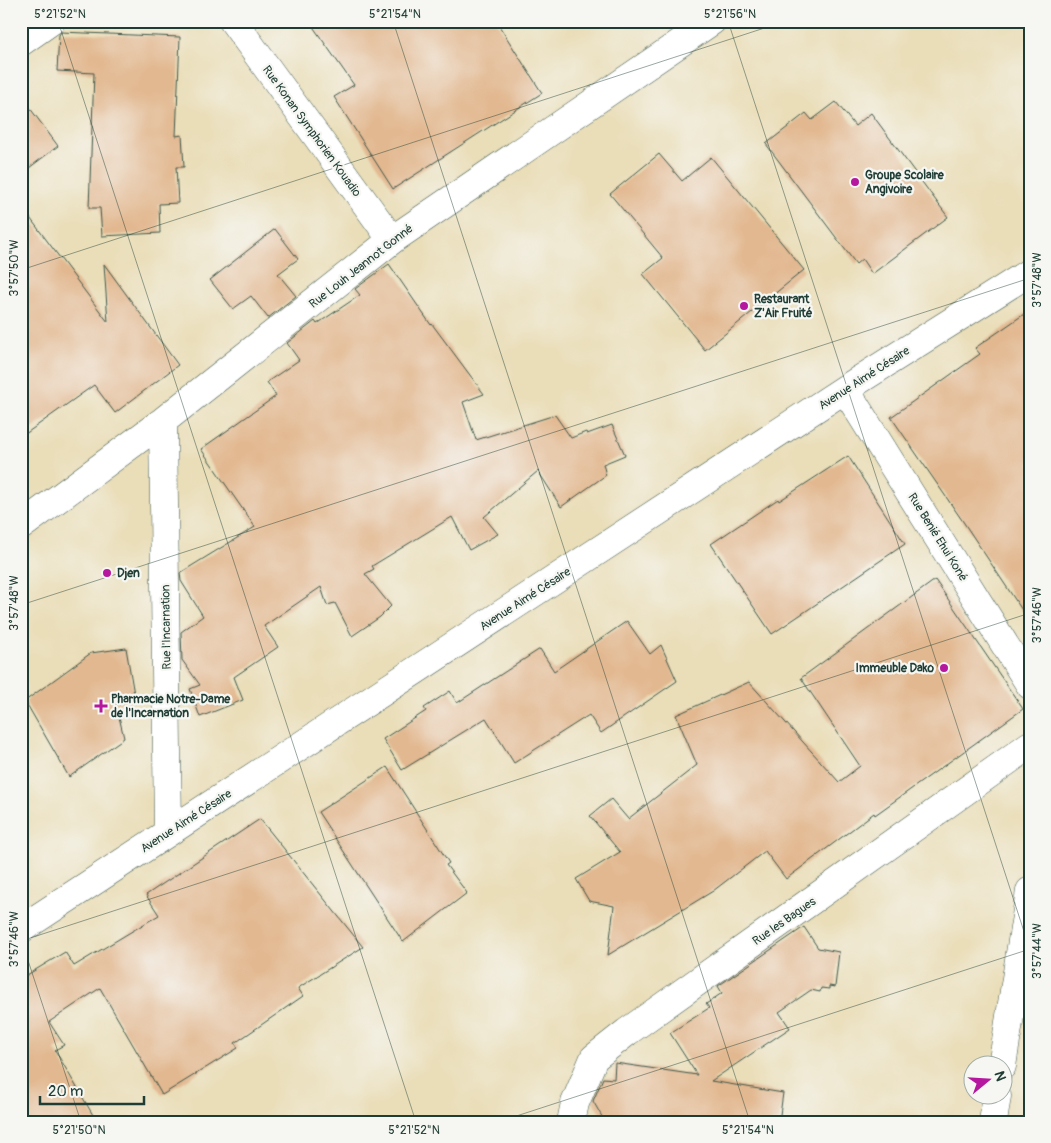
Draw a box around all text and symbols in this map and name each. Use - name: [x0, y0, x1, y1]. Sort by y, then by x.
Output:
- text: 5°21'52"N: [34, 7, 86, 22]
- text: 5°21'54"N: [369, 7, 421, 22]
- text: 5°21'56"N: [704, 7, 756, 22]
- street label: Rue Konan Symphorien Kouadio: [259, 63, 364, 200]
- place label: Groupe Scolaire Angivoire: [865, 168, 945, 197]
- marker: Groupe Scolaire Angivoire: [849, 176, 861, 188]
- street label: Rue Louh Jeannot Gonné: [306, 221, 416, 312]
- text: 3°57'50"W: [7, 239, 22, 297]
- text: 3°57'48"W: [1030, 252, 1045, 308]
- place label: Restaurant Z'Air Fruité: [754, 292, 813, 321]
- marker: Restaurant Z'Air Fruité: [738, 300, 750, 312]
- street label: Avenue Aimé Césaire: [816, 343, 913, 413]
- street label: Rue Benié Ehui Koné: [904, 490, 971, 584]
- street label: Avenue Aimé Césaire: [477, 564, 574, 634]
- place label: Djen: [117, 566, 140, 581]
- marker: Djen: [101, 567, 113, 579]
- text: 3°57'48"W: [7, 575, 22, 631]
- street label: Rue l'Incarnation: [158, 584, 175, 670]
- text: 3°57'46"W: [1030, 587, 1045, 643]
- place label: Immeuble Dako: [856, 661, 935, 676]
- marker: Immeuble Dako: [938, 662, 950, 674]
- place label: Pharmacie Notre-Dame de l'Incarnation: [111, 692, 231, 721]
- marker: Pharmacie Notre-Dame de l'Incarnation: [95, 700, 107, 712]
- street label: Avenue Aimé Césaire: [138, 786, 235, 856]
- street label: Rue les Bagues: [750, 894, 819, 949]
- text: 3°57'46"W: [7, 911, 22, 967]
- text: 3°57'44"W: [1030, 923, 1045, 979]
- north arrow: [964, 1056, 1014, 1106]
- text: N: [990, 1069, 1009, 1083]
- scale bar: [40, 1073, 144, 1105]
- text: 20 m: [48, 1082, 83, 1101]
- text: 5°21'50"N: [52, 1123, 106, 1138]
- text: 5°21'52"N: [388, 1123, 440, 1138]
- text: 5°21'54"N: [722, 1123, 774, 1138]

